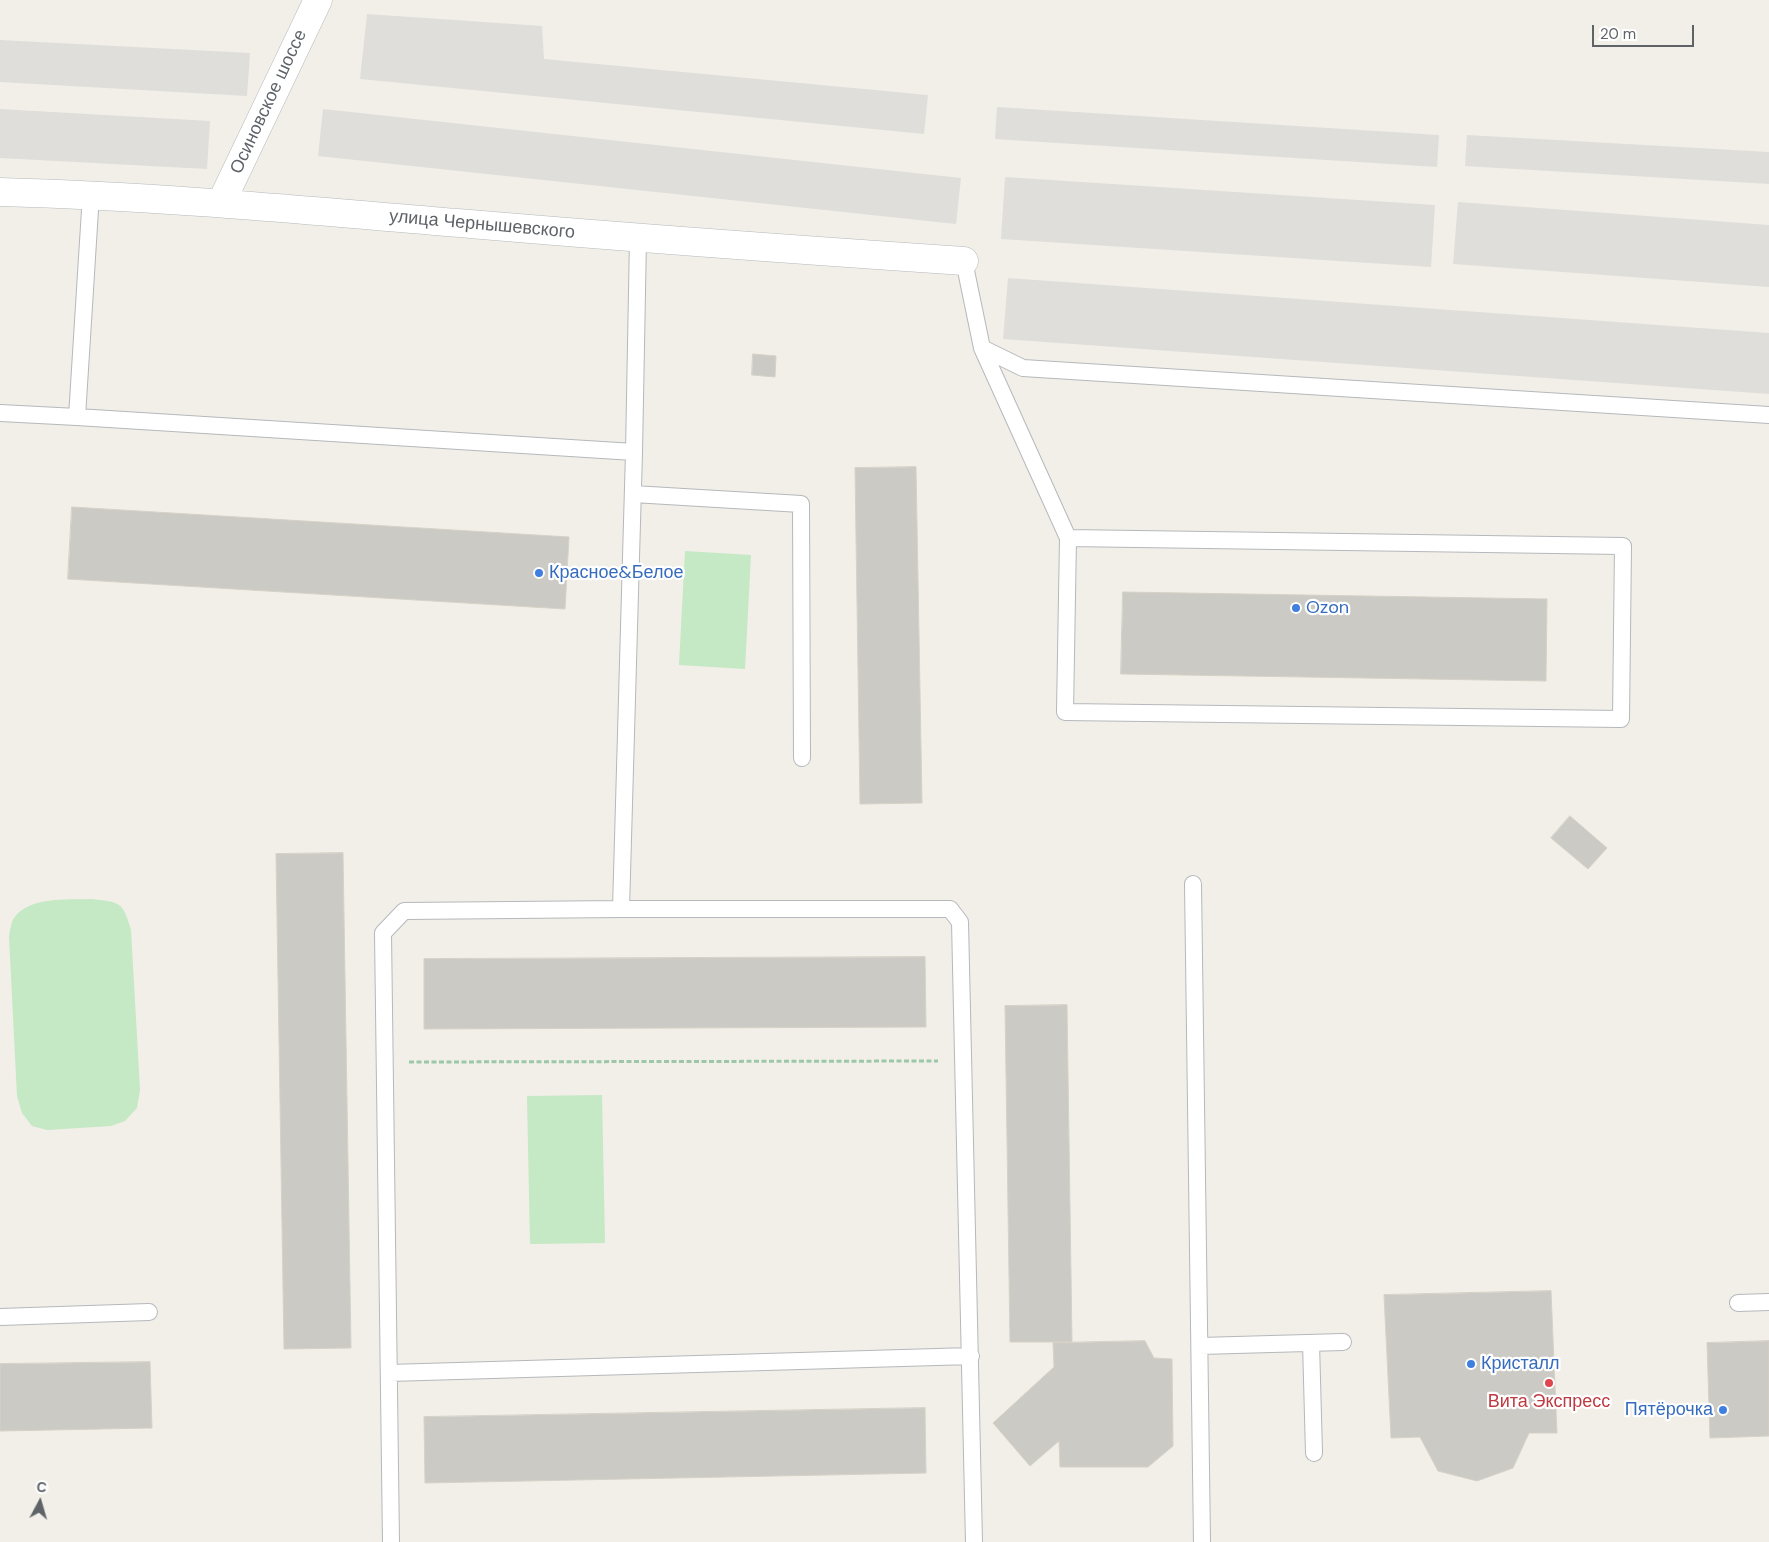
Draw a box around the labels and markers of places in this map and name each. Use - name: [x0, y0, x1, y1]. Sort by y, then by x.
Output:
- place label: Красное&Белое: [549, 562, 684, 584]
- marker: Красное&Белое: [533, 567, 545, 579]
- place label: Ozon: [1306, 597, 1349, 619]
- marker: Ozon: [1290, 602, 1302, 614]
- place label: Кристалл: [1481, 1353, 1560, 1375]
- marker: Кристалл: [1465, 1358, 1477, 1370]
- marker: Вита Экспресс: [1543, 1377, 1555, 1389]
- place label: Вита Экспресс: [1488, 1391, 1610, 1413]
- place label: Пятёрочка: [1625, 1399, 1713, 1421]
- marker: Пятёрочка: [1717, 1404, 1729, 1416]

